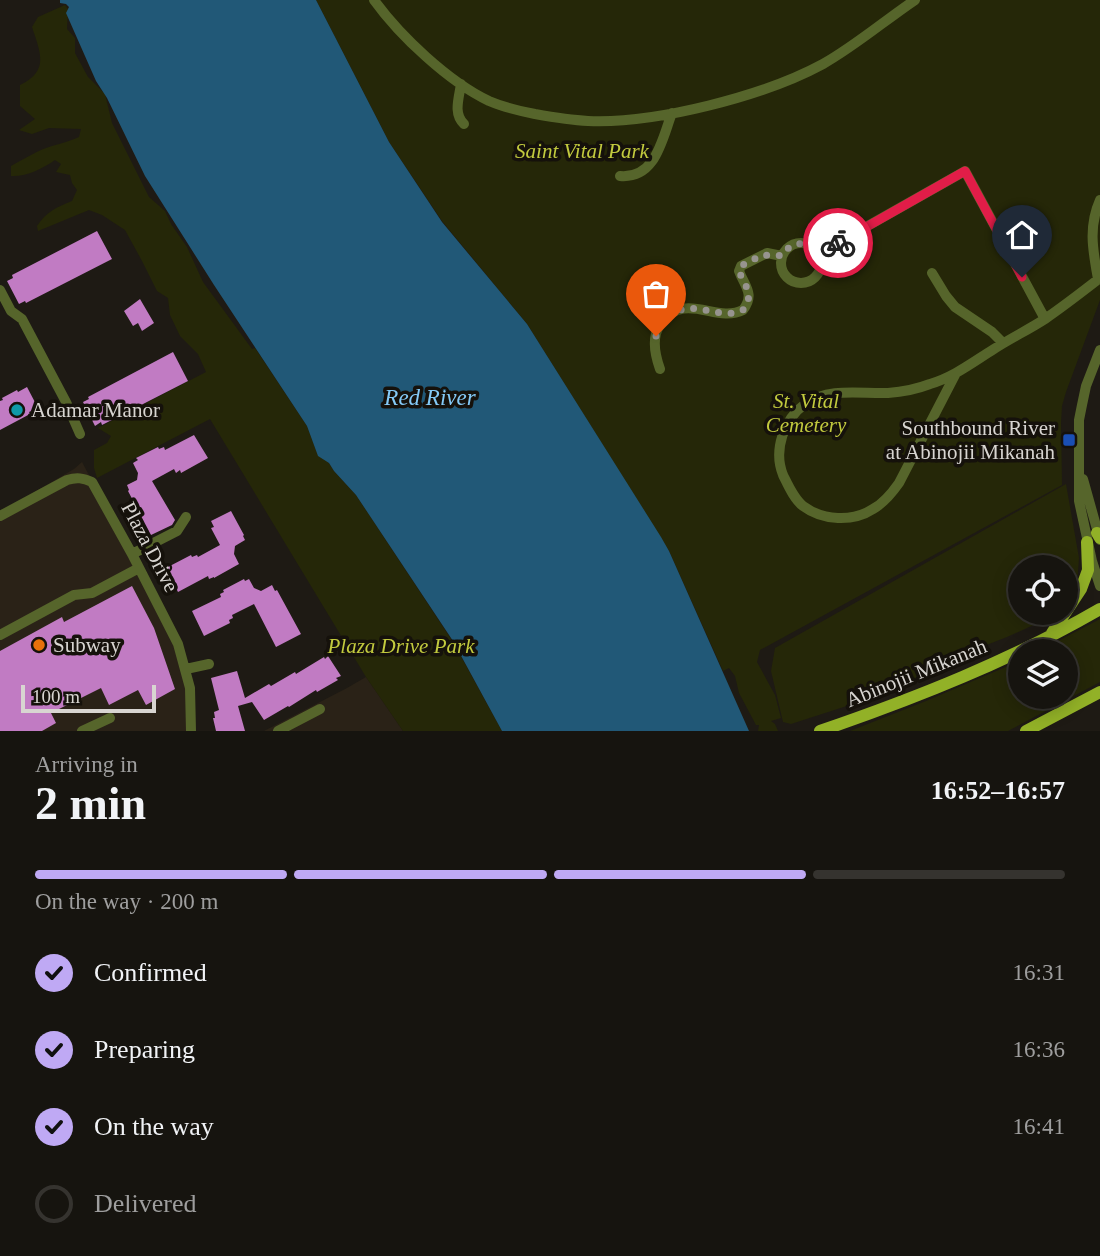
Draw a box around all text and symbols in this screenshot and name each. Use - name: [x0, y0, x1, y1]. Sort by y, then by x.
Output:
- park label: Saint Vital Park: [515, 139, 650, 163]
- pin: [992, 205, 1052, 277]
- courier: [803, 208, 873, 278]
- icon: home: [1003, 216, 1041, 254]
- icon: bike: [819, 224, 857, 262]
- pin: [626, 264, 686, 336]
- icon: bag: [637, 275, 675, 313]
- water label: Red River: [383, 385, 477, 410]
- park label: St. Vital Cemetery: [766, 389, 847, 437]
- place label: Adamar Manor: [31, 398, 160, 422]
- marker: Adamar Manor: [9, 402, 25, 418]
- place label: Southbound River at Abinojii Mikanah: [886, 416, 1055, 464]
- marker: Southbound River at Abinojii Mikanah: [1061, 432, 1077, 448]
- street label: Plaza Drive: [116, 498, 184, 596]
- map controls: [1008, 555, 1078, 709]
- button: locate: [1008, 555, 1078, 625]
- place label: Subway: [53, 633, 121, 657]
- park label: Plaza Drive Park: [327, 634, 475, 658]
- street label: Abinojii Mikanah: [842, 634, 990, 712]
- marker: Subway: [31, 637, 47, 653]
- button: layers: [1008, 639, 1078, 709]
- scale bar: [21, 682, 156, 714]
- text: 100 m: [32, 686, 80, 707]
- text: Arriving in: [35, 752, 138, 777]
- text: 16:52–16:57: [931, 776, 1065, 805]
- text: 2 min: [35, 778, 146, 829]
- text: On the way · 200 m: [35, 889, 218, 914]
- icon: check: [35, 954, 73, 992]
- text: Confirmed: [94, 958, 207, 987]
- text: 16:31: [1013, 960, 1065, 985]
- icon: check: [35, 1031, 73, 1069]
- text: Preparing: [94, 1035, 195, 1064]
- text: 16:36: [1013, 1037, 1065, 1062]
- icon: check: [35, 1108, 73, 1146]
- text: On the way: [94, 1112, 214, 1141]
- text: 16:41: [1013, 1114, 1065, 1139]
- text: Delivered: [94, 1189, 197, 1218]

